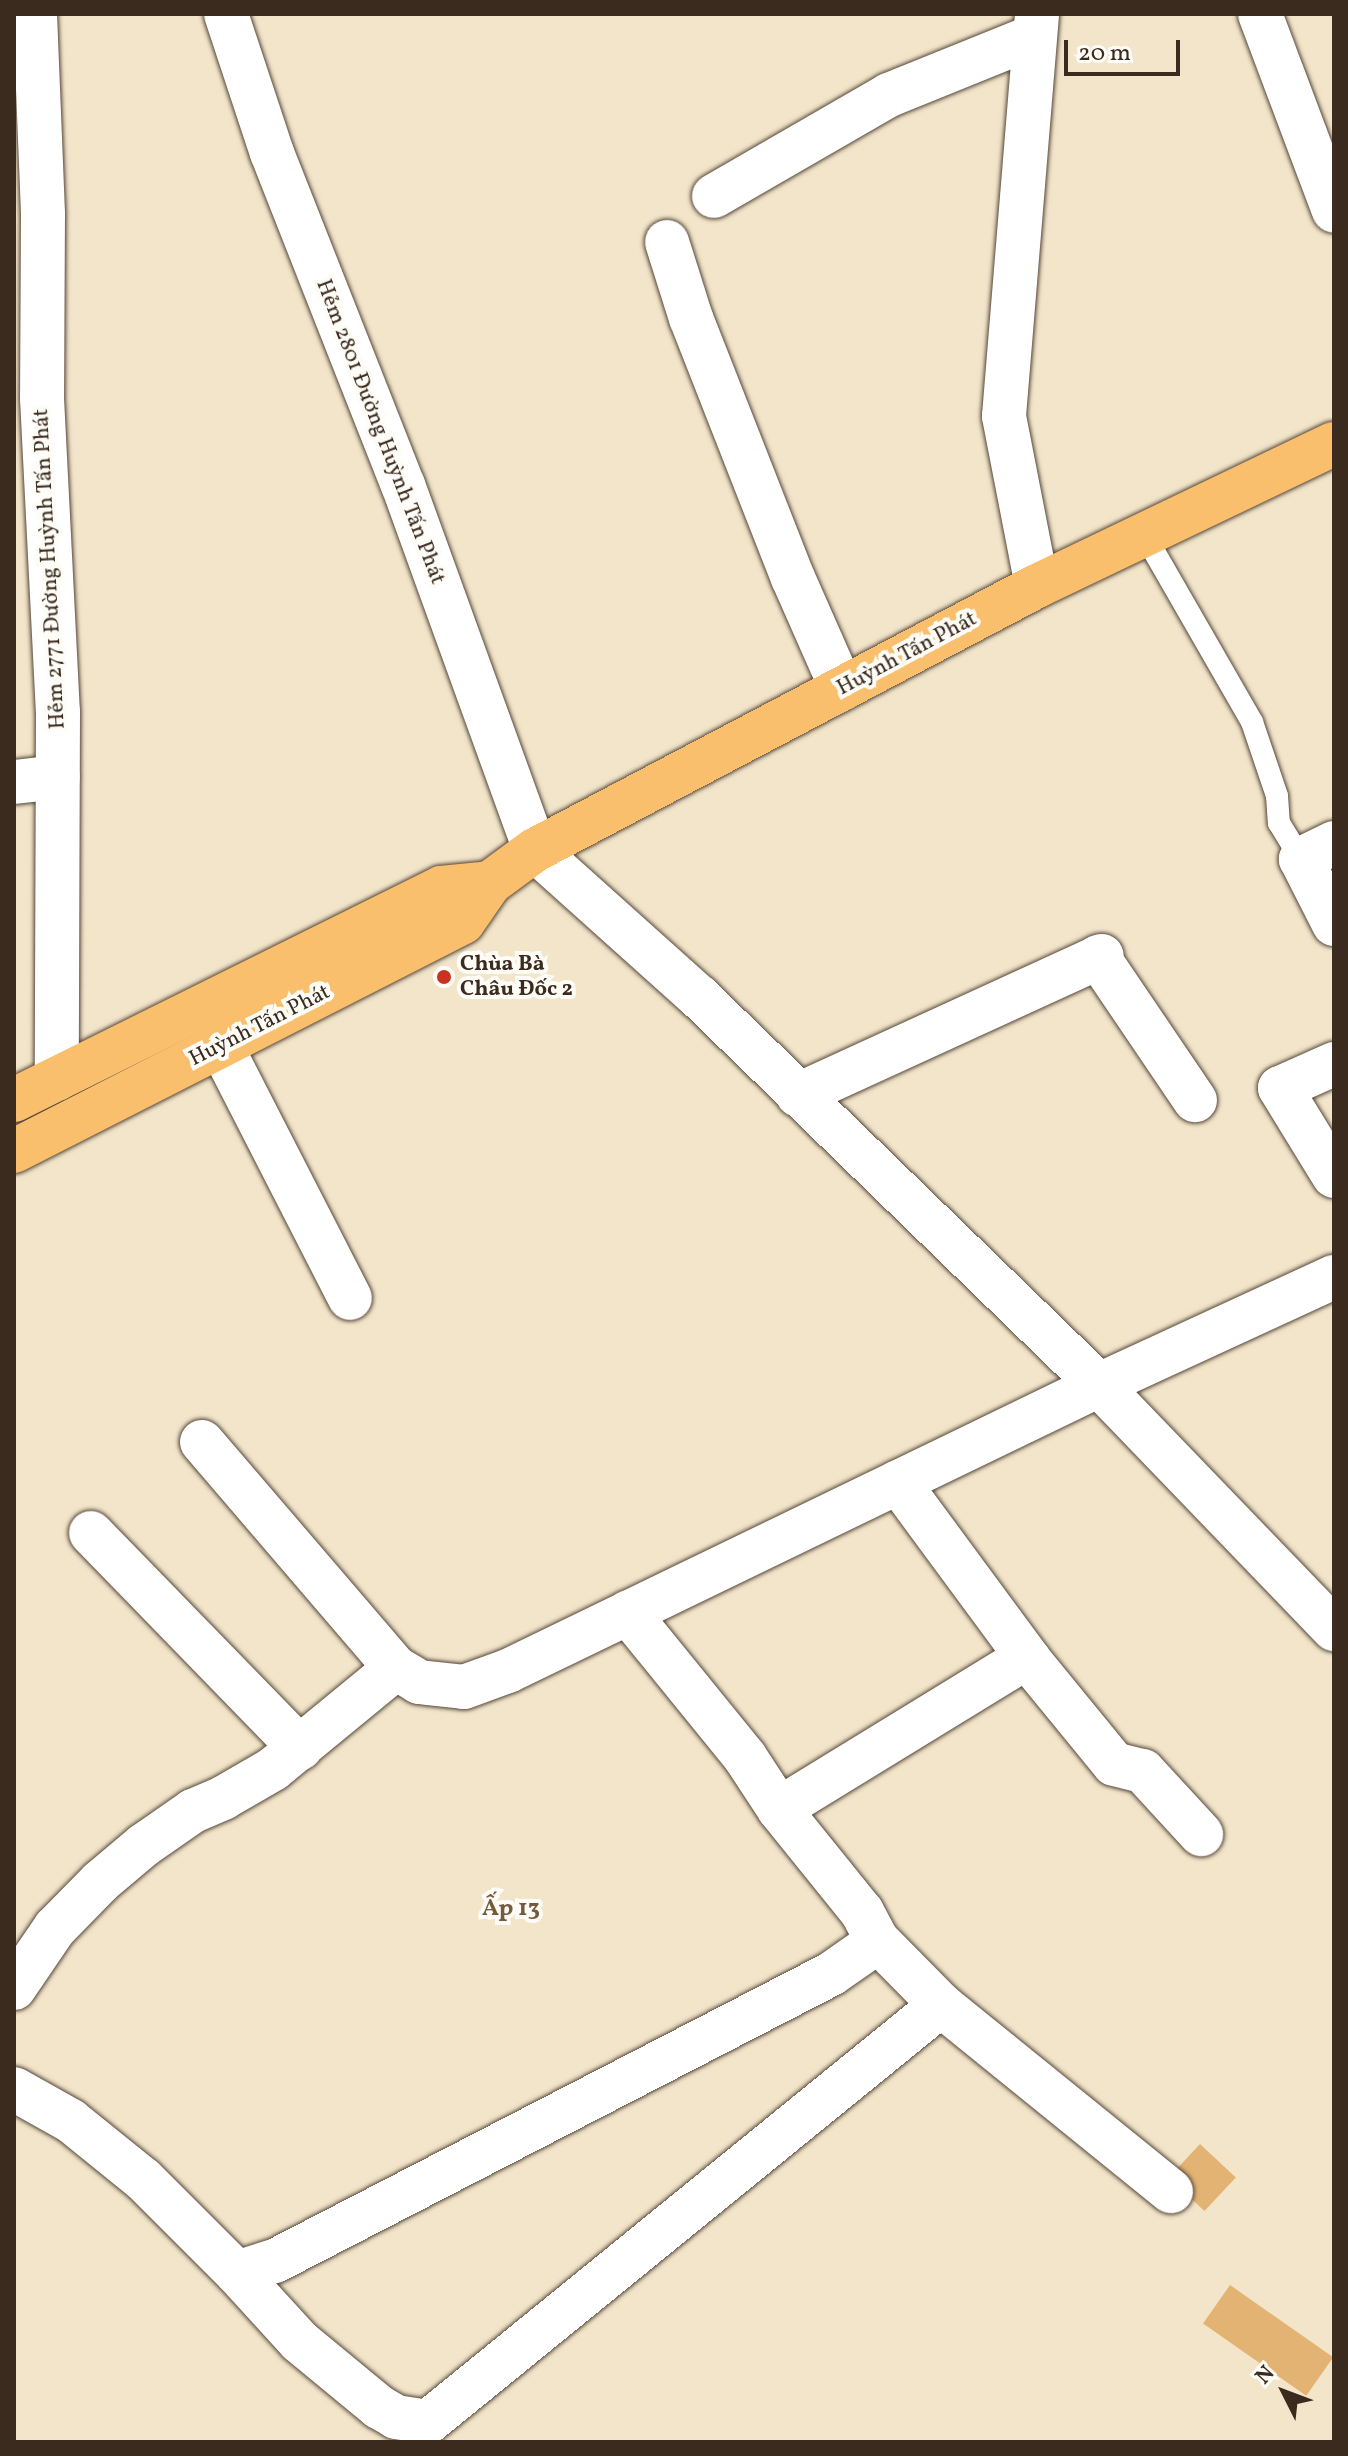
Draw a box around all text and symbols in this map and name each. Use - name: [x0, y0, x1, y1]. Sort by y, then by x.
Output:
- scale bar: [1068, 24, 1184, 74]
- text: 20 m: [1078, 37, 1131, 71]
- street label: Hẻm 2801 Đường Huỳnh Tấn Phát: [309, 275, 451, 589]
- street label: Hẻm 2771 Đường Huỳnh Tấn Phát: [28, 408, 72, 730]
- street label: Huỳnh Tấn Phát: [832, 606, 982, 702]
- place label: Chùa Bà Châu Đốc 2: [460, 951, 573, 1002]
- marker: Chùa Bà Châu Đốc 2: [435, 968, 453, 986]
- street label: Huỳnh Tấn Phát: [185, 979, 335, 1073]
- district label: Ấp 13: [482, 1896, 540, 1924]
- north arrow: [1244, 2352, 1324, 2432]
- text: N: [1249, 2359, 1283, 2392]

